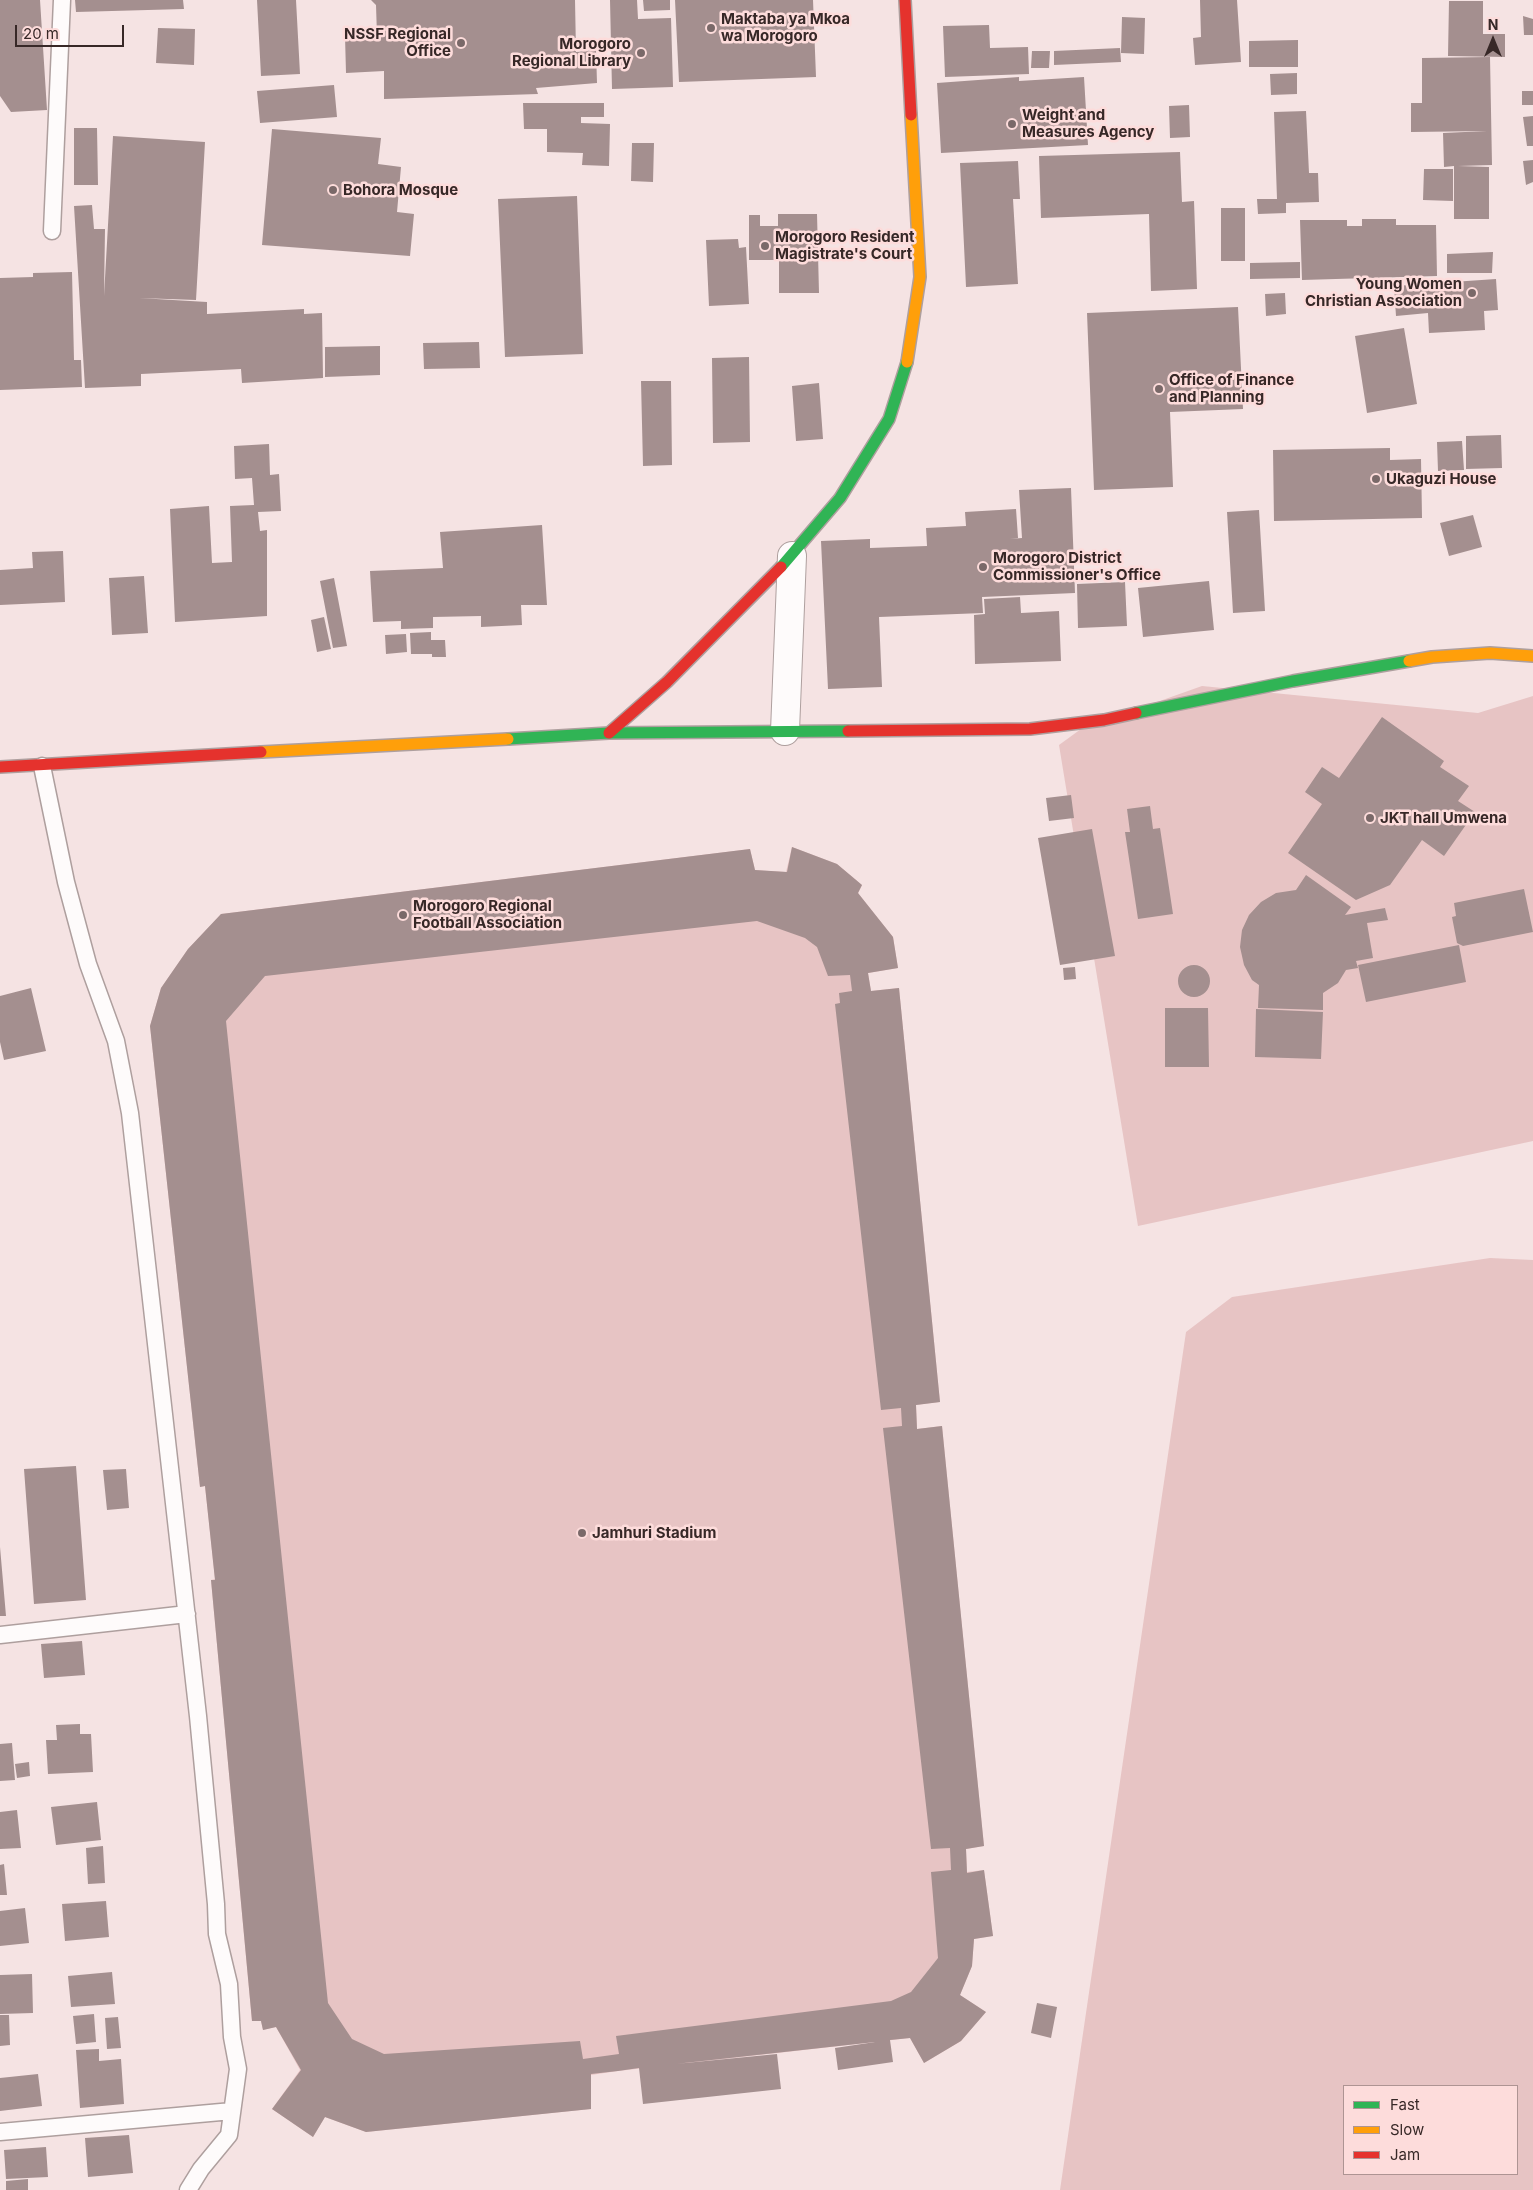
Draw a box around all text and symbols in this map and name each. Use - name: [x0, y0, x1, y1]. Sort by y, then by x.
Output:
- place label: Maktaba ya Mkoa wa Morogoro: [721, 10, 850, 45]
- scale bar: [18, 15, 126, 47]
- north arrow: [1468, 15, 1518, 65]
- text: N: [1488, 16, 1498, 33]
- marker: Maktaba ya Mkoa wa Morogoro: [705, 22, 717, 34]
- text: 20 m: [23, 24, 59, 43]
- place label: NSSF Regional Office: [344, 25, 451, 60]
- place label: Morogoro Regional Library: [512, 35, 631, 70]
- marker: NSSF Regional Office: [455, 37, 467, 49]
- marker: Morogoro Regional Library: [635, 47, 647, 59]
- place label: Weight and Measures Agency: [1022, 106, 1154, 141]
- marker: Weight and Measures Agency: [1006, 118, 1018, 130]
- place label: Bohora Mosque: [343, 181, 458, 199]
- marker: Bohora Mosque: [327, 184, 339, 196]
- place label: Morogoro Resident Magistrate's Court: [775, 228, 915, 263]
- marker: Morogoro Resident Magistrate's Court: [759, 240, 771, 252]
- place label: Young Women Christian Association: [1305, 275, 1462, 310]
- marker: Young Women Christian Association: [1466, 287, 1478, 299]
- place label: Office of Finance and Planning: [1169, 371, 1294, 406]
- marker: Office of Finance and Planning: [1153, 383, 1165, 395]
- place label: Ukaguzi House: [1386, 470, 1496, 488]
- marker: Ukaguzi House: [1370, 473, 1382, 485]
- place label: Morogoro District Commissioner's Office: [993, 549, 1161, 584]
- marker: Morogoro District Commissioner's Office: [977, 561, 989, 573]
- place label: JKT hall Umwena: [1380, 809, 1507, 827]
- marker: JKT hall Umwena: [1364, 812, 1376, 824]
- place label: Morogoro Regional Football Association: [413, 897, 562, 932]
- marker: Morogoro Regional Football Association: [397, 909, 409, 921]
- place label: Jamhuri Stadium: [592, 1524, 716, 1542]
- marker: Jamhuri Stadium: [576, 1527, 588, 1539]
- legend: [1343, 2085, 1518, 2175]
- text: Fast: [1390, 2095, 1420, 2114]
- text: Slow: [1390, 2120, 1424, 2139]
- text: Jam: [1390, 2145, 1420, 2164]

